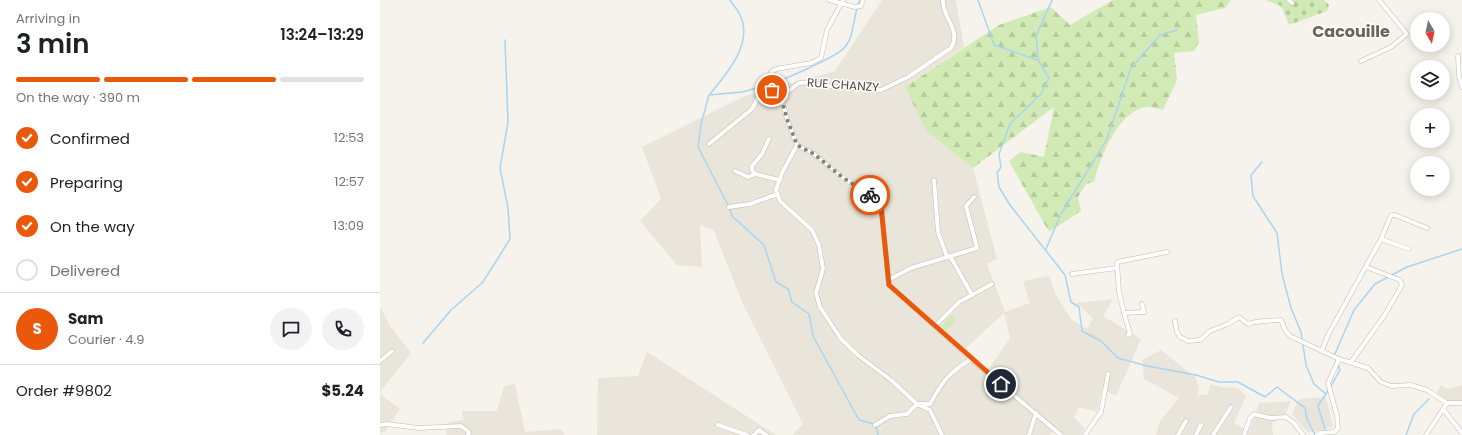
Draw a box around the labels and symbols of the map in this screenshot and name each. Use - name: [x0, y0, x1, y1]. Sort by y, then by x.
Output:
- north arrow: [1410, 12, 1450, 52]
- district label: Cacouille: [1312, 20, 1390, 43]
- pin: [755, 73, 789, 107]
- street label: RUE CHANZY: [806, 73, 880, 96]
- courier: [850, 175, 890, 215]
- pin: [984, 367, 1018, 401]

